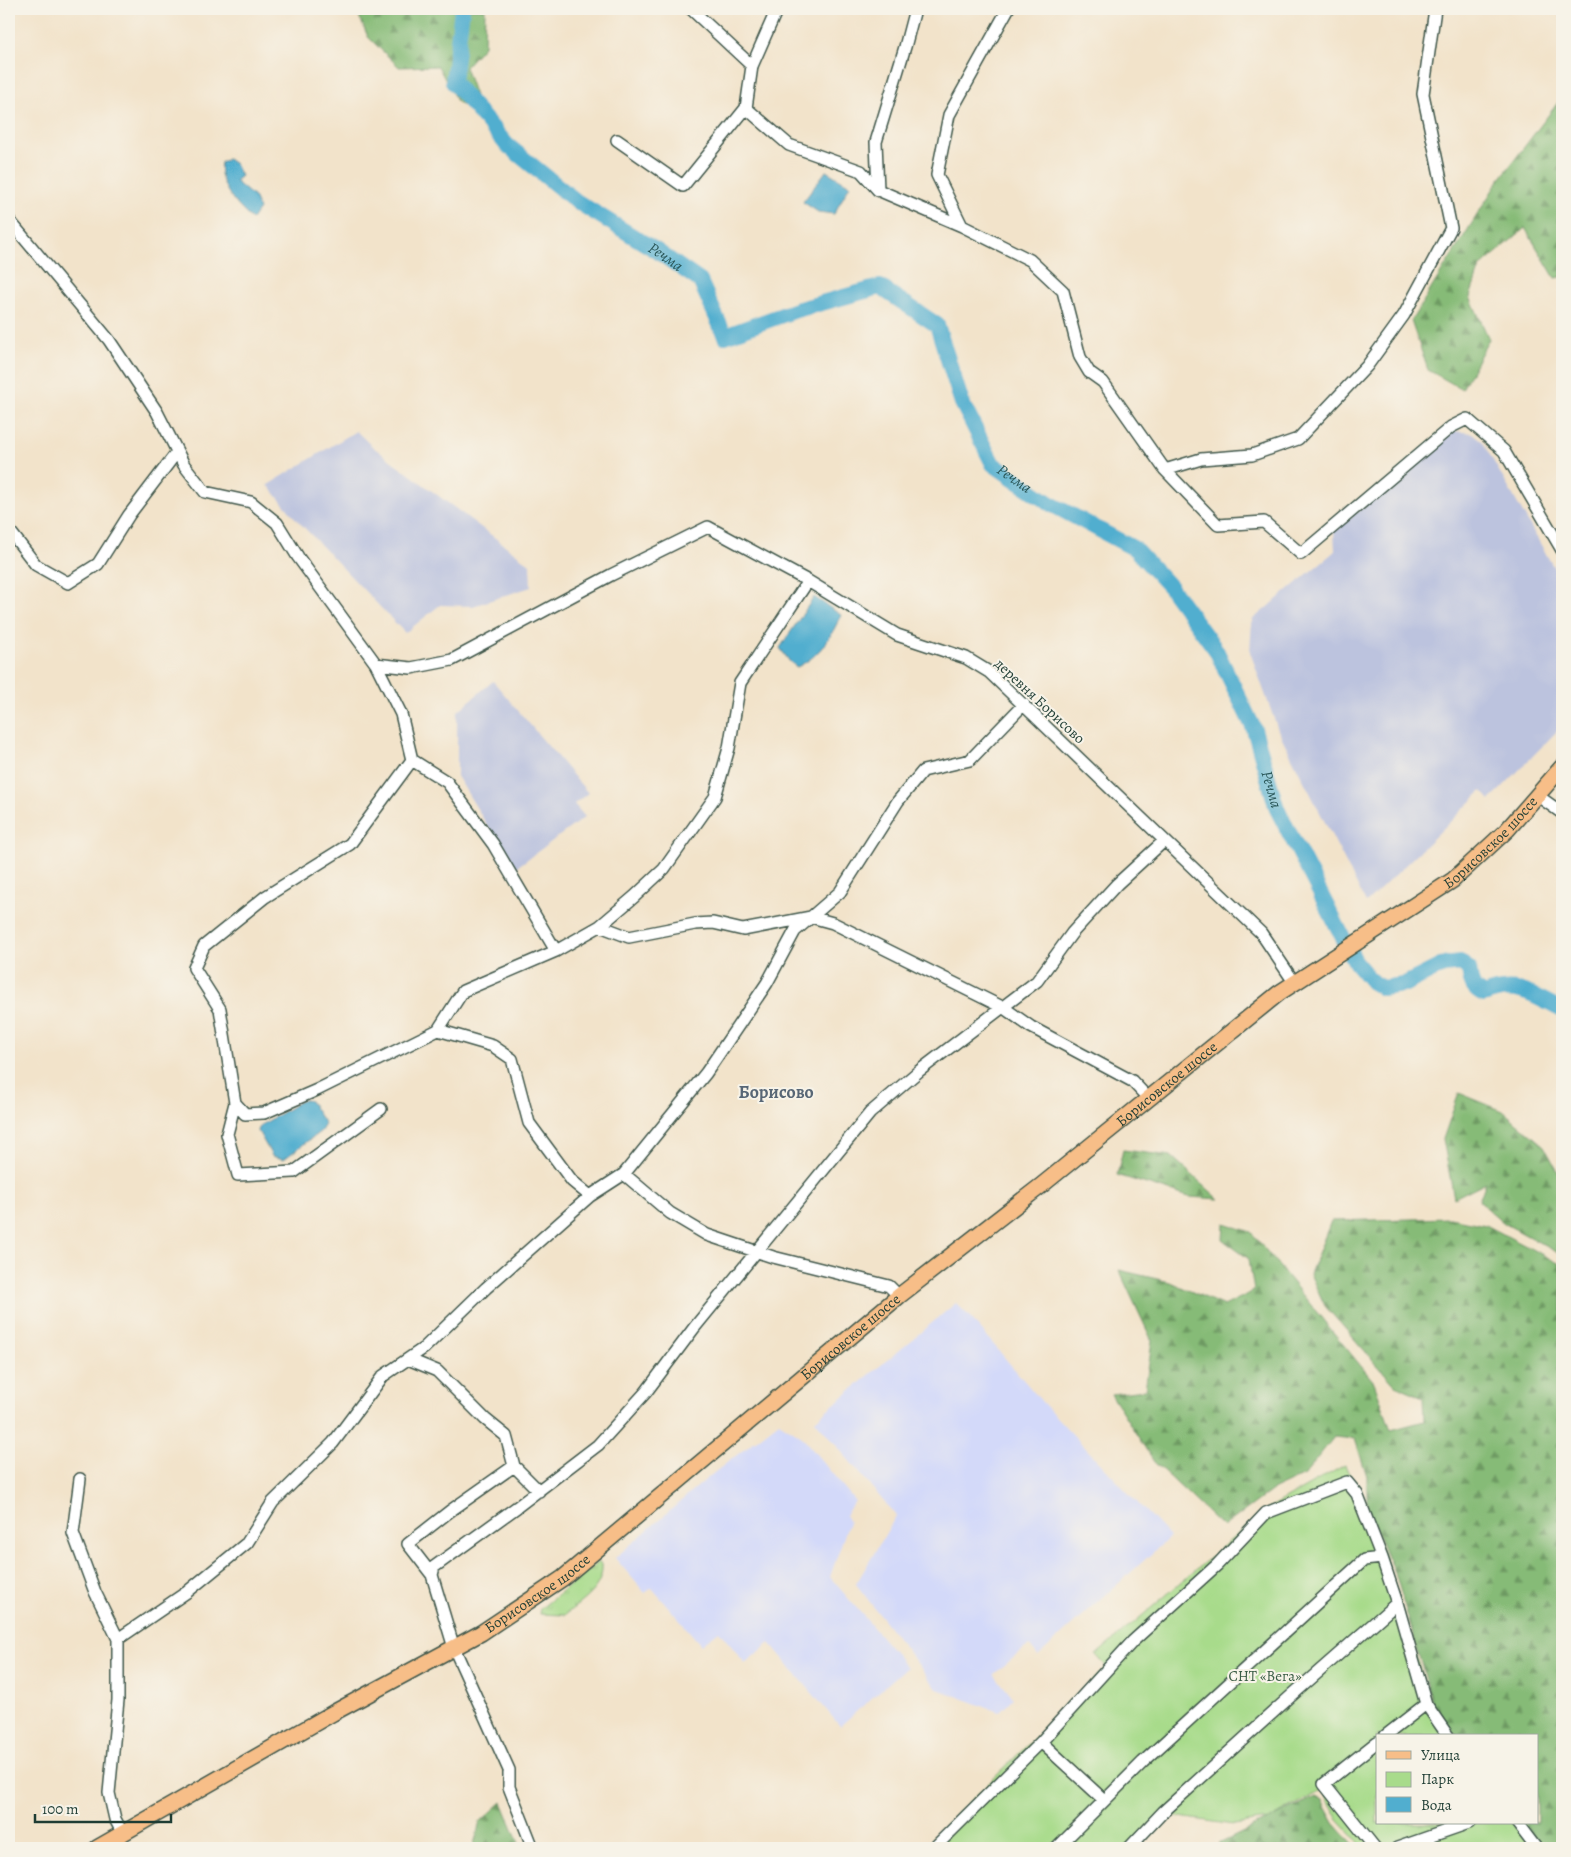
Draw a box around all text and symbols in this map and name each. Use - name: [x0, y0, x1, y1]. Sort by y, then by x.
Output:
- water label: Речма: [644, 237, 687, 277]
- water label: Речма: [992, 459, 1036, 499]
- street label: деревня Борисово: [990, 653, 1090, 748]
- water label: Речма: [1256, 768, 1287, 811]
- street label: Борисовское шоссе: [1440, 792, 1542, 894]
- street label: Борисовское шоссе: [1112, 1037, 1222, 1131]
- district label: Борисово: [738, 1080, 814, 1104]
- street label: Борисовское шоссе: [796, 1289, 905, 1385]
- street label: Борисовское шоссе: [481, 1549, 595, 1638]
- park label: СНТ «Вега»: [1228, 1666, 1302, 1686]
- legend: [1376, 1734, 1538, 1824]
- text: Улица: [1421, 1745, 1460, 1765]
- text: Парк: [1421, 1769, 1454, 1789]
- scale bar: [35, 1792, 171, 1824]
- text: Вода: [1421, 1795, 1452, 1815]
- text: 100 m: [42, 1799, 79, 1819]

